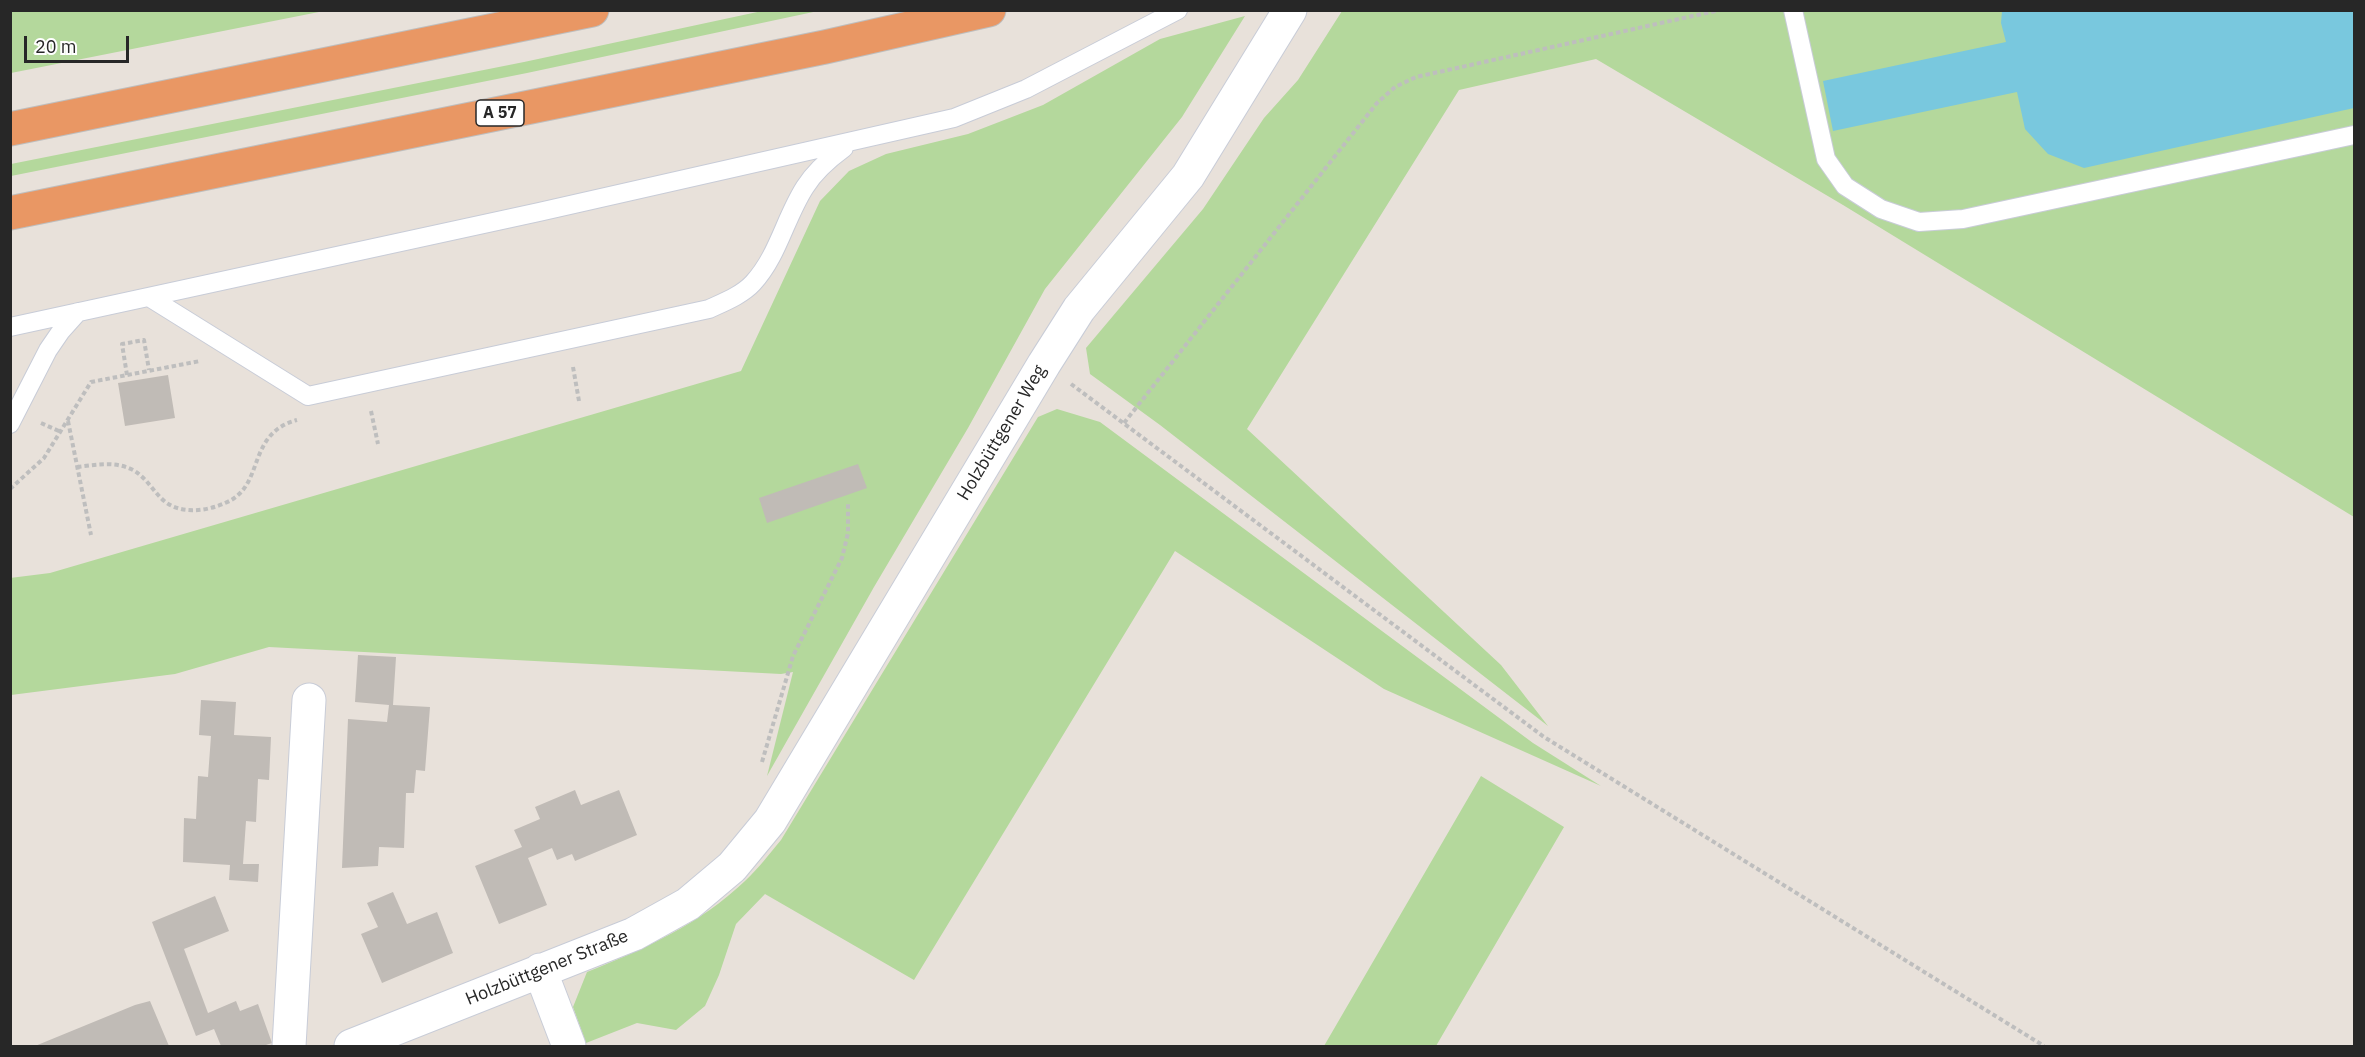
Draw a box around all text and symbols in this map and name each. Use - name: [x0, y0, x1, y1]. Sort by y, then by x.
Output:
- scale bar: [27, 24, 132, 62]
- text: 20 m: [35, 35, 77, 58]
- road number: A 57: [476, 100, 524, 126]
- street label: Holzbüttgener Weg: [953, 361, 1051, 505]
- street label: Holzbüttgener Straße: [462, 925, 632, 1011]

